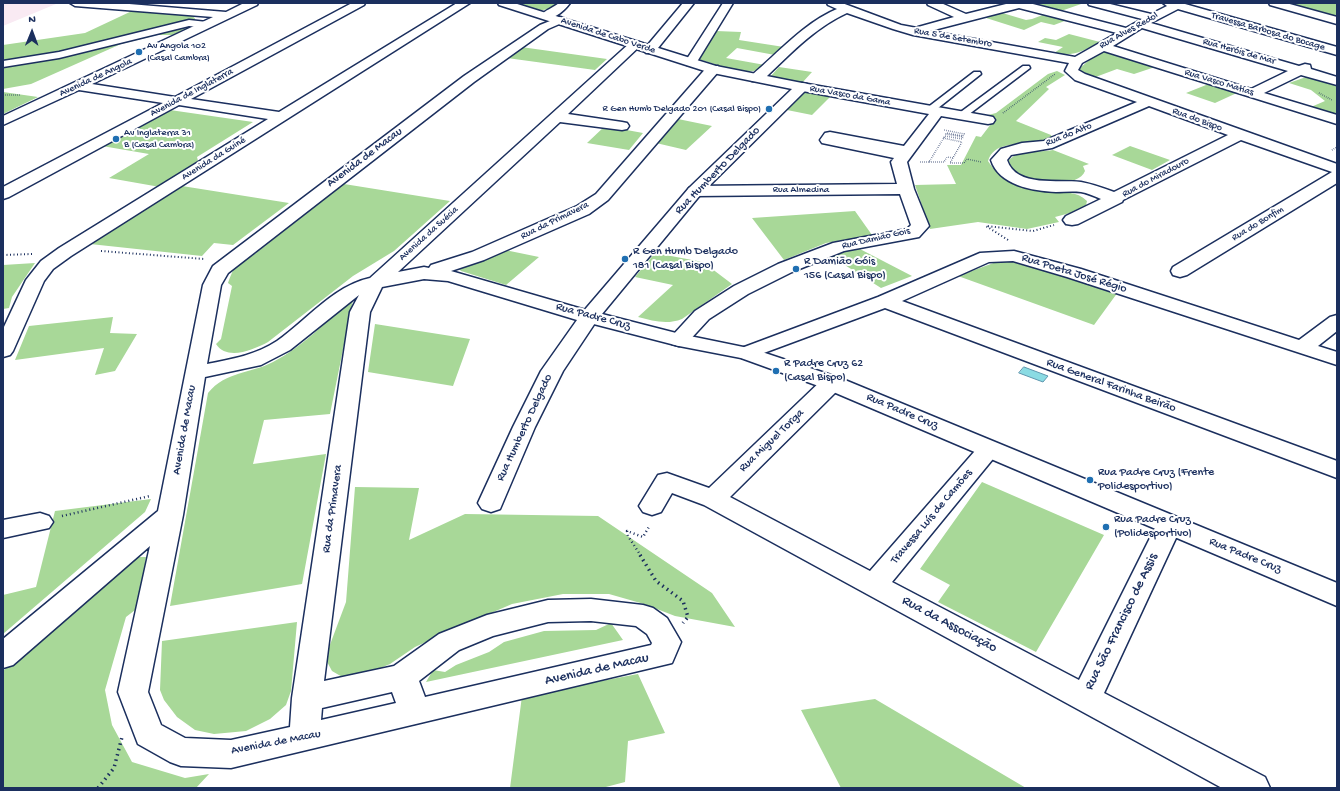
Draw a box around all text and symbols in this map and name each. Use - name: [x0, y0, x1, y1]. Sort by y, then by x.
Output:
- street label: Rua Alves Redol: [1098, 10, 1160, 52]
- street label: Travessa Barbosa do Bocage: [1210, 10, 1326, 54]
- north arrow: [12, 12, 52, 52]
- text: N: [29, 14, 36, 26]
- street label: Avenida de Cabo Verde: [559, 15, 657, 57]
- street label: Rua 5 de Setembro: [913, 25, 993, 51]
- street label: Rua Heróis de Mar: [1201, 36, 1277, 68]
- place label: Av Angola 102 (Casal Cambra): [147, 40, 210, 64]
- marker: Av Angola 102 (Casal Cambra): [134, 47, 144, 57]
- street label: Avenida de Angola: [58, 56, 134, 100]
- street label: Avenida de Inglaterra: [149, 66, 235, 120]
- street label: Rua Vasco Matías: [1183, 67, 1255, 99]
- street label: Rua Vasco da Gama: [809, 83, 891, 109]
- place label: R Gen Humb Delgado 201 (Casal Bispo): [603, 103, 761, 115]
- marker: R Gen Humb Delgado 201 (Casal Bispo): [764, 104, 774, 114]
- street label: Rua do Bispo: [1170, 105, 1224, 135]
- street label: Rua do Alto: [1044, 120, 1094, 150]
- street label: Rua Humberto Delgado: [672, 124, 764, 218]
- street label: Avenida de Macau: [324, 125, 406, 191]
- place label: Av Inglaterra 31 B (Casal Cambra): [124, 127, 194, 150]
- marker: Av Inglaterra 31 B (Casal Cambra): [111, 134, 121, 144]
- street label: Avenida da Guiné: [180, 135, 248, 183]
- street label: Rua do Miradouro: [1121, 155, 1191, 201]
- street label: Rua Almedina: [773, 184, 829, 196]
- street label: Rua da Primavera: [519, 199, 591, 243]
- street label: Avenida da Suécia: [397, 204, 461, 264]
- street label: Rua do Bonfim: [1230, 204, 1286, 244]
- street label: Rua Damião Gois: [841, 225, 911, 253]
- place label: R Gen Humb Delgado 181 (Casal Bispo): [633, 245, 738, 273]
- street label: Rua Poeta José Régio: [1020, 251, 1128, 297]
- marker: R Gen Humb Delgado 181 (Casal Bispo): [620, 254, 630, 264]
- place label: R Damião Góis 156 (Casal Bispo): [804, 255, 886, 283]
- marker: R Damião Góis 156 (Casal Bispo): [791, 264, 801, 274]
- street label: Rua Padre Cruz: [554, 300, 632, 334]
- street label: Rua General Farinha Beirão: [1044, 356, 1178, 416]
- place label: R Padre Cruz 62 (Casal Bispo): [784, 357, 863, 385]
- marker: R Padre Cruz 62 (Casal Bispo): [771, 366, 781, 376]
- street label: Rua Humberto Delgado: [494, 372, 556, 484]
- street label: Avenida de Macau: [170, 384, 200, 476]
- street label: Rua Padre Cruz: [864, 390, 940, 434]
- street label: Rua Miguel Torga: [736, 406, 808, 476]
- street label: Rua da Primavera: [320, 464, 346, 554]
- street label: Travessa Luís de Camões: [888, 466, 976, 568]
- place label: Rua Padre Cruz (Frente Polidesportivo): [1098, 466, 1214, 494]
- marker: Rua Padre Cruz (Frente Polidesportivo): [1085, 475, 1095, 485]
- place label: Rua Padre Cruz (Polidesportivo): [1114, 513, 1192, 541]
- marker: Rua Padre Cruz (Polidesportivo): [1101, 522, 1111, 532]
- street label: Rua Padre Cruz: [1207, 535, 1283, 577]
- street label: Rua São Francisco de Assis: [1082, 551, 1162, 693]
- street label: Rua da Associação: [898, 593, 1000, 657]
- street label: Avenida de Macau: [543, 650, 651, 690]
- street label: Avenida de Macau: [230, 727, 322, 759]

